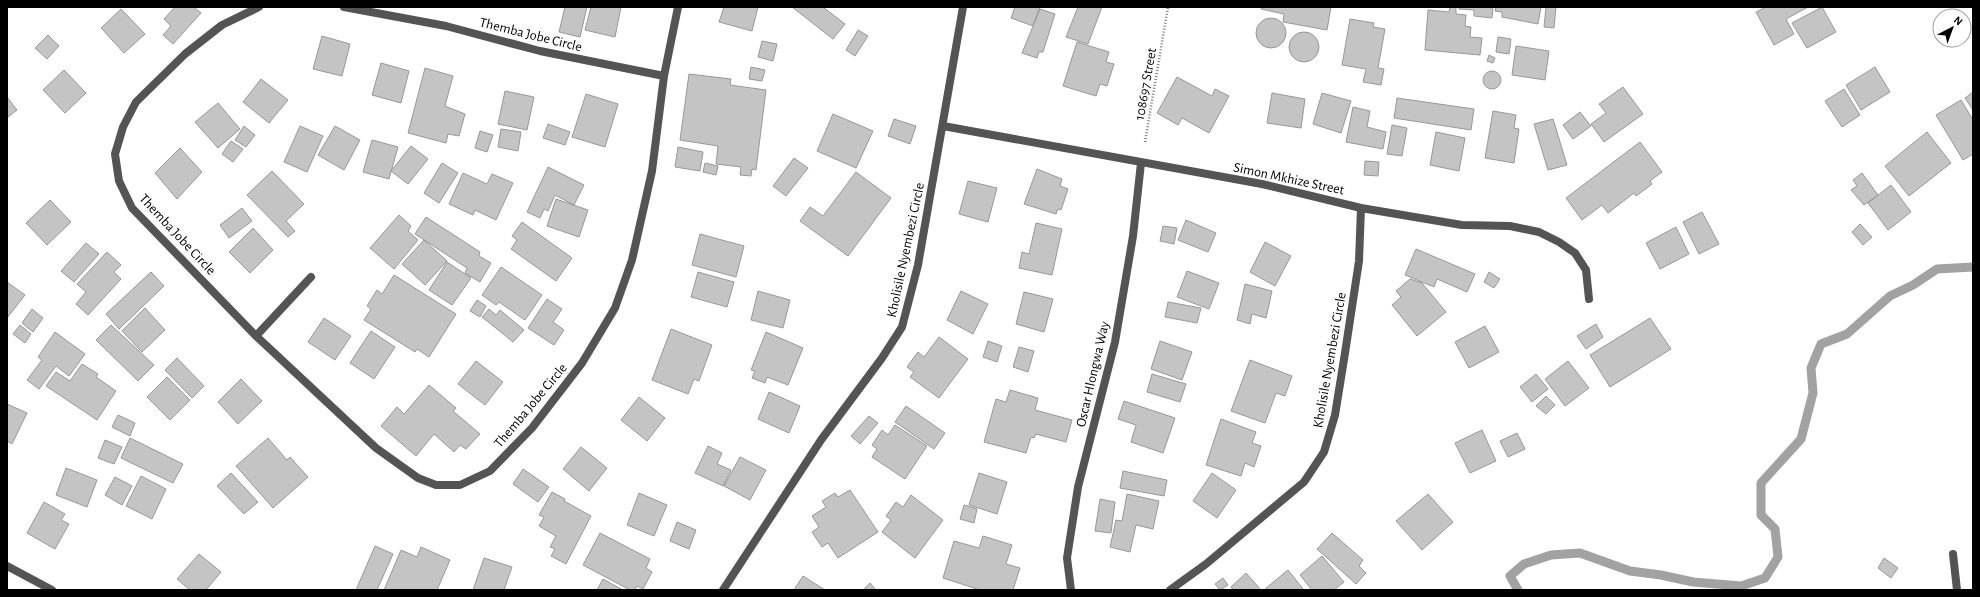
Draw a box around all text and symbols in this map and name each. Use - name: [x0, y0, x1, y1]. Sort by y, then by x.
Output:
- north arrow: [1932, 8, 1972, 48]
- text: N: [1952, 14, 1965, 27]
- street label: Themba Jobe Circle: [478, 15, 583, 54]
- street label: 108697 Street: [1133, 46, 1159, 121]
- street label: Simon Mkhize Street: [1232, 160, 1346, 198]
- street label: Kholisile Nyembezi Circle: [885, 181, 927, 319]
- street label: Themba Jobe Circle: [136, 192, 218, 278]
- street label: Kholisile Nyembezi Circle: [1311, 291, 1349, 429]
- street label: Oscar Hlongwa Way: [1074, 320, 1112, 429]
- street label: Themba Jobe Circle: [492, 361, 570, 450]

